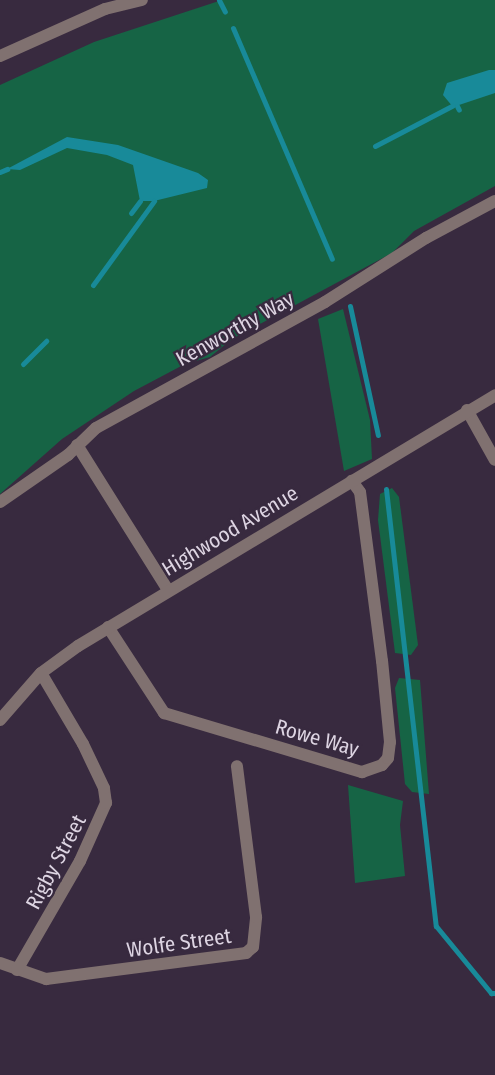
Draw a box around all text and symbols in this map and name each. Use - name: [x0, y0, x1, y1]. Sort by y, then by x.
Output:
- street label: Kenworthy Way: [172, 286, 298, 372]
- street label: Highwood Avenue: [157, 481, 303, 581]
- street label: Rowe Way: [272, 714, 362, 762]
- street label: Rigby Street: [21, 810, 91, 914]
- street label: Wolfe Street: [125, 923, 233, 963]

